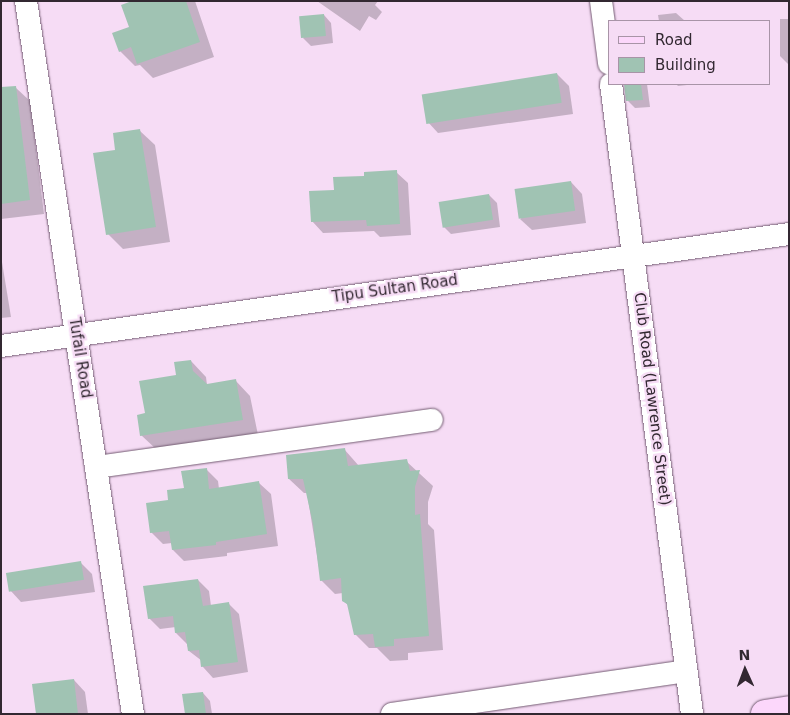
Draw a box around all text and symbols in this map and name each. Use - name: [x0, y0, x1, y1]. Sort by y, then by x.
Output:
- legend: [608, 20, 770, 85]
- text: Road: [655, 31, 693, 49]
- text: Building: [655, 56, 716, 74]
- street label: Tipu Sultan Road: [331, 271, 459, 307]
- street label: Club Road (Lawrence Street): [630, 291, 674, 507]
- street label: Tufail Road: [65, 316, 95, 400]
- north arrow: [720, 645, 770, 695]
- text: N: [738, 647, 751, 663]

